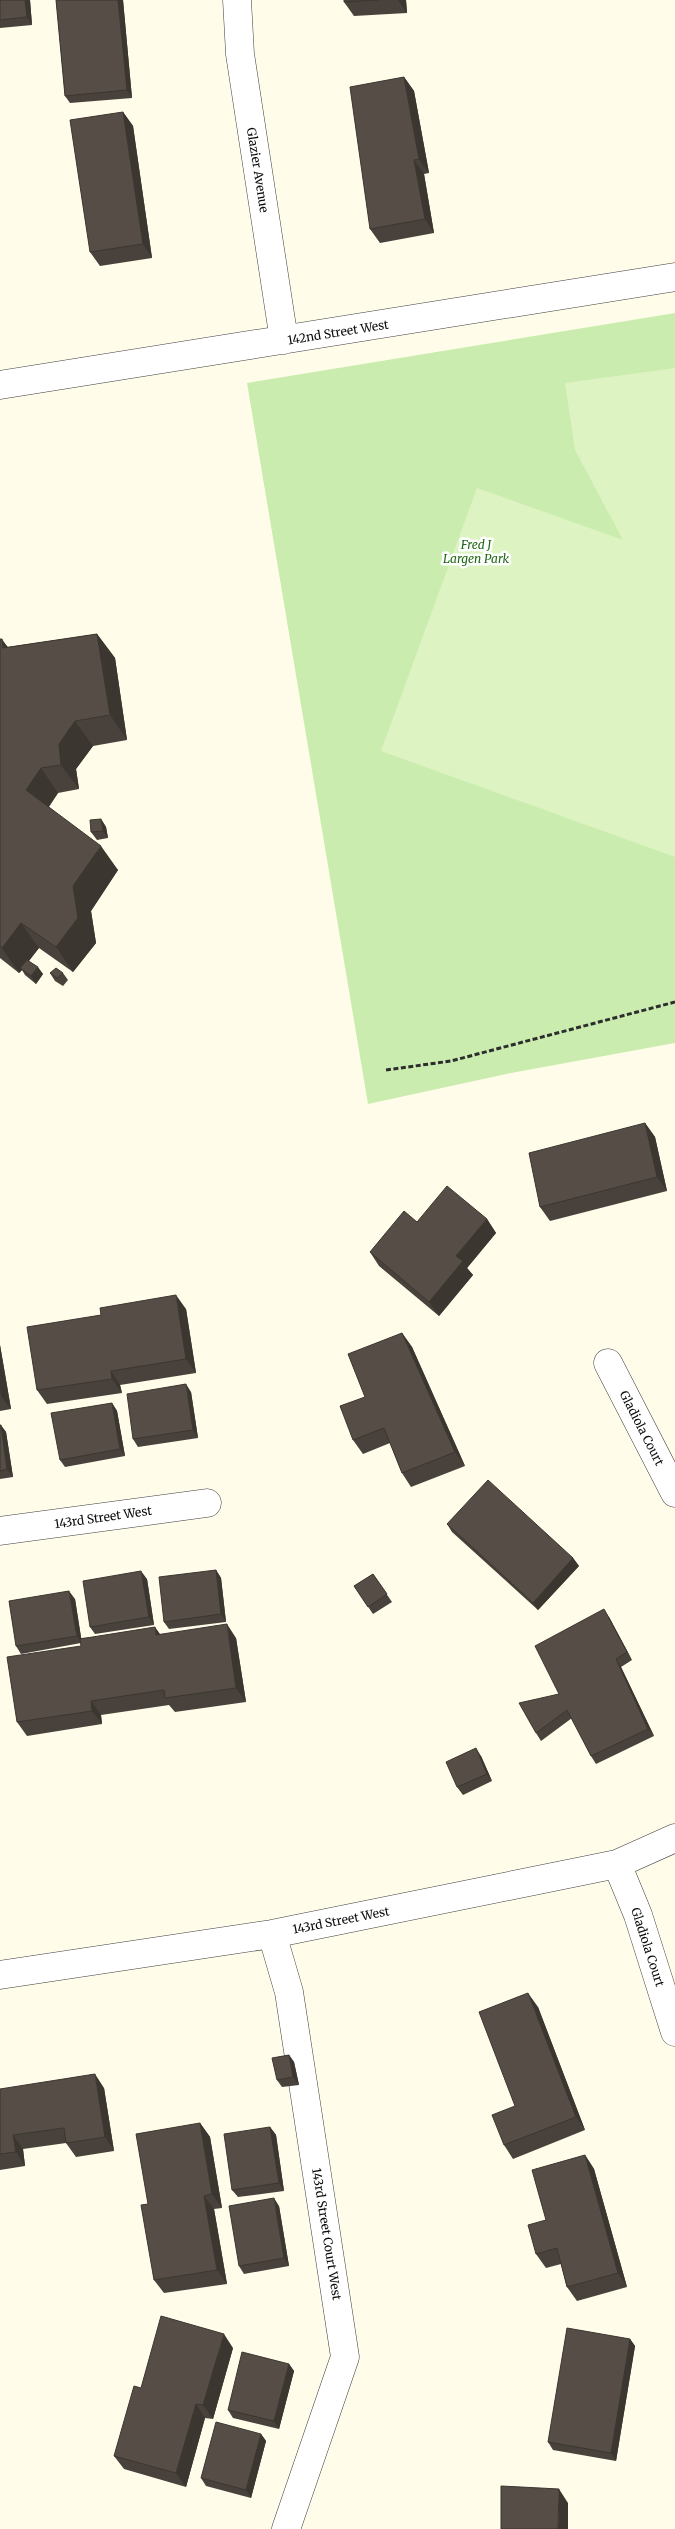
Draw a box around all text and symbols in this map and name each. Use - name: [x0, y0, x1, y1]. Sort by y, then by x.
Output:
- street label: Glazier Avenue: [244, 126, 272, 214]
- street label: 142nd Street West: [286, 317, 390, 347]
- park label: Fred J Largen Park: [443, 537, 510, 566]
- street label: Gladiola Court: [617, 1388, 667, 1468]
- street label: 143rd Street West: [53, 1503, 153, 1531]
- street label: 143rd Street West: [291, 1903, 391, 1937]
- street label: Gladiola Court: [628, 1906, 668, 1989]
- street label: 143rd Street Court West: [309, 2167, 345, 2301]

